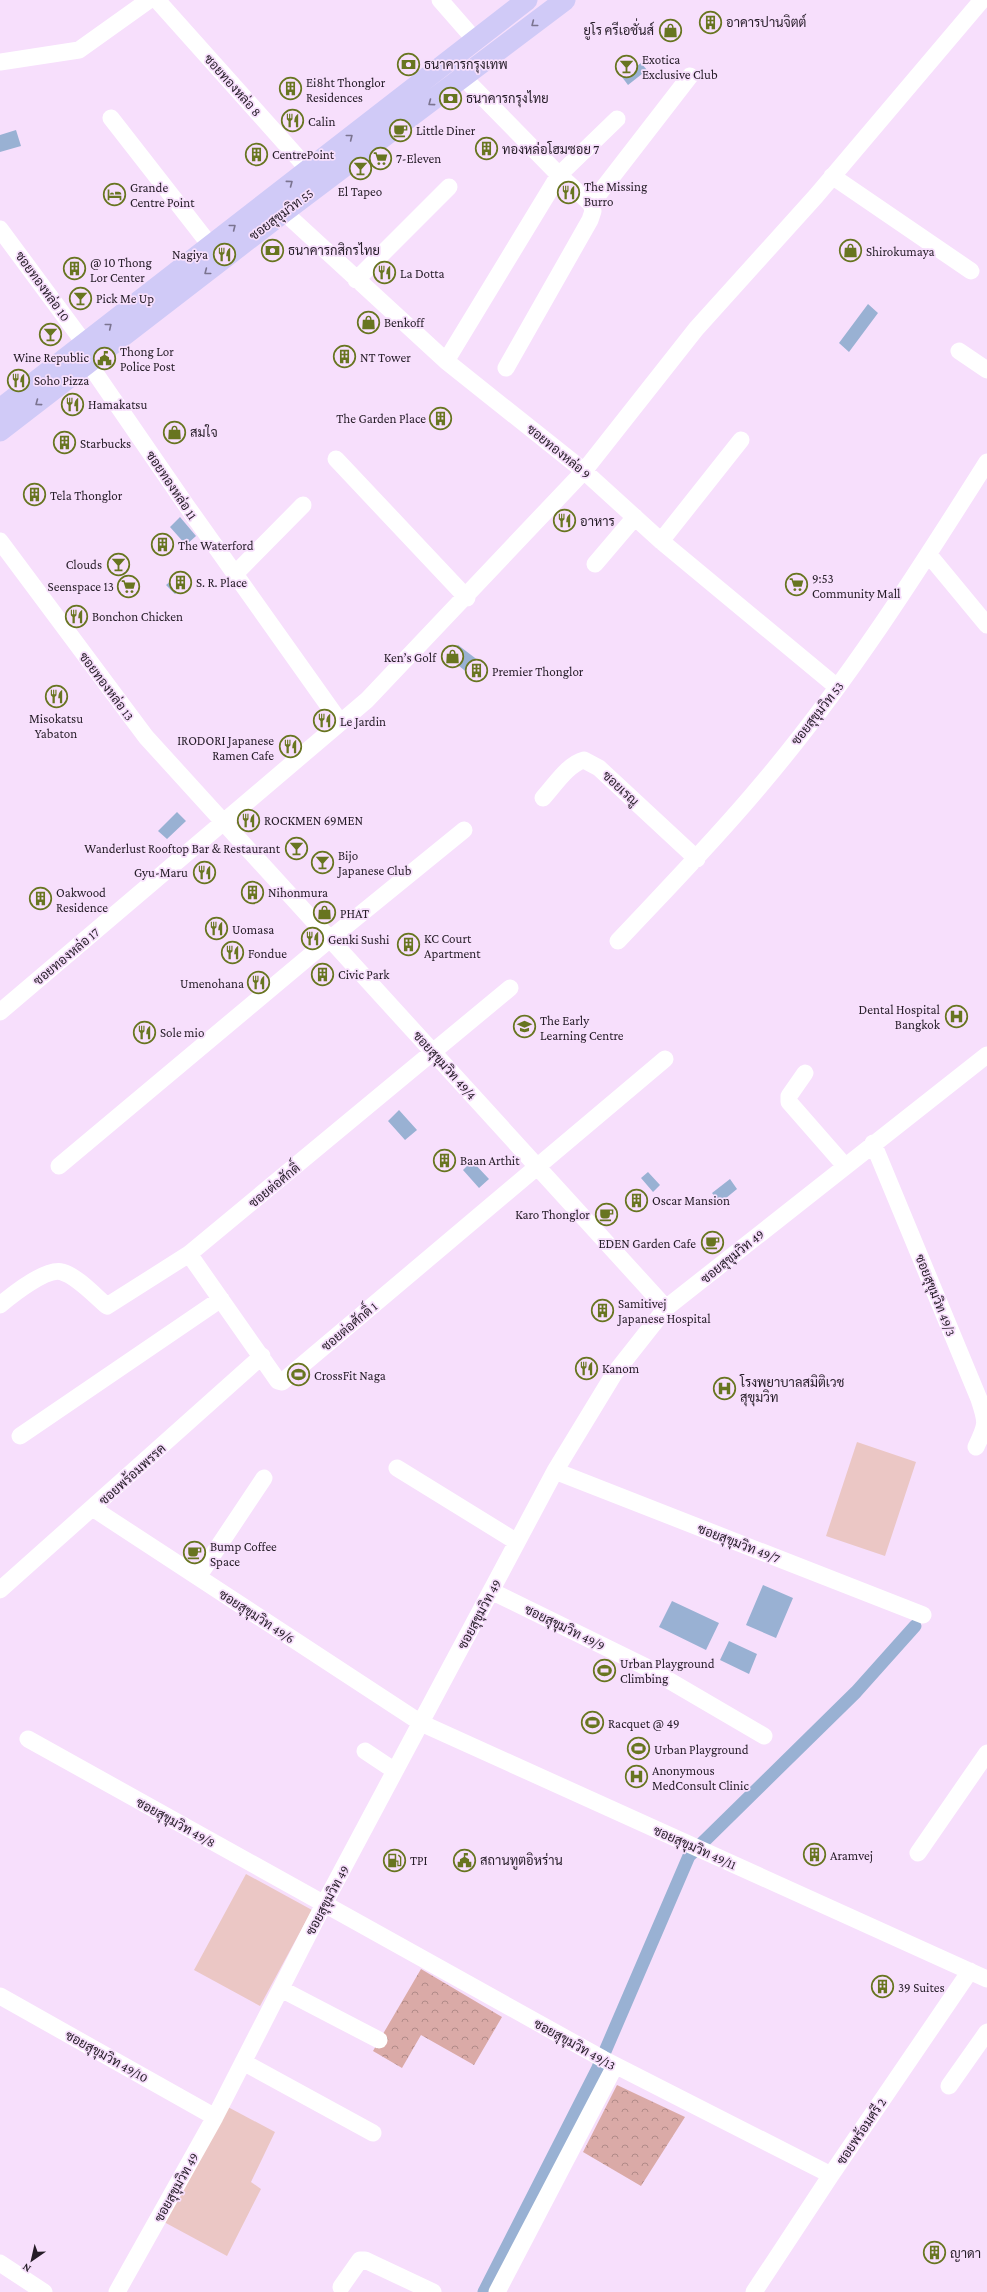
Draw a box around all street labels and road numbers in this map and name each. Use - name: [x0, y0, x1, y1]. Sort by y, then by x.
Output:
- street label: ซอยทองหล่อ 8: [201, 51, 264, 119]
- street label: ซอยสุขุมวิท 55: [246, 185, 317, 245]
- street label: ซอยทองหล่อ 10: [12, 248, 73, 324]
- street label: ซอยทองหล่อ 9: [524, 421, 594, 482]
- street label: ซอยทองหล่อ 11: [143, 448, 200, 522]
- street label: ซอยทองหล่อ 13: [76, 649, 137, 723]
- street label: ซอยสุขุมวิท 53: [787, 678, 848, 749]
- street label: ซอยเรณู: [598, 768, 642, 811]
- street label: ซอยทองหล่อ 17: [30, 924, 102, 988]
- street label: ซอยสุขุมวิท 49/4: [408, 1027, 480, 1104]
- street label: ซอยต่อศักดิ์: [242, 1156, 303, 1211]
- street label: ซอยสุขุมวิท 49: [697, 1226, 768, 1288]
- street label: ซอยสุขุมวิท 49/3: [910, 1252, 960, 1339]
- street label: ซอยต่อศักดิ์ 1: [315, 1295, 380, 1354]
- street label: ซอยพร้อมพรรค: [95, 1439, 169, 1508]
- street label: ซอยสุขุมวิท 49/7: [695, 1520, 783, 1568]
- street label: ซอยสุขุมวิท 49: [454, 1576, 506, 1653]
- street label: ซอยสุขุมวิท 49/6: [215, 1586, 298, 1648]
- street label: ซอยสุขุมวิท 49/9: [521, 1601, 608, 1655]
- street label: ซอยสุขุมวิท 49/8: [133, 1794, 218, 1852]
- street label: ซอยสุขุมวิท 49/11: [650, 1822, 739, 1874]
- street label: ซอยสุขุมวิท 49: [302, 1862, 354, 1939]
- street label: ซอยสุขุมวิท 49/13: [530, 2015, 619, 2075]
- street label: ซอยสุขุมวิท 49/10: [62, 2027, 151, 2087]
- street label: ซอยพร้อมศรี 2: [832, 2094, 889, 2167]
- street label: ซอยสุขุมวิท 49: [150, 2149, 203, 2226]

